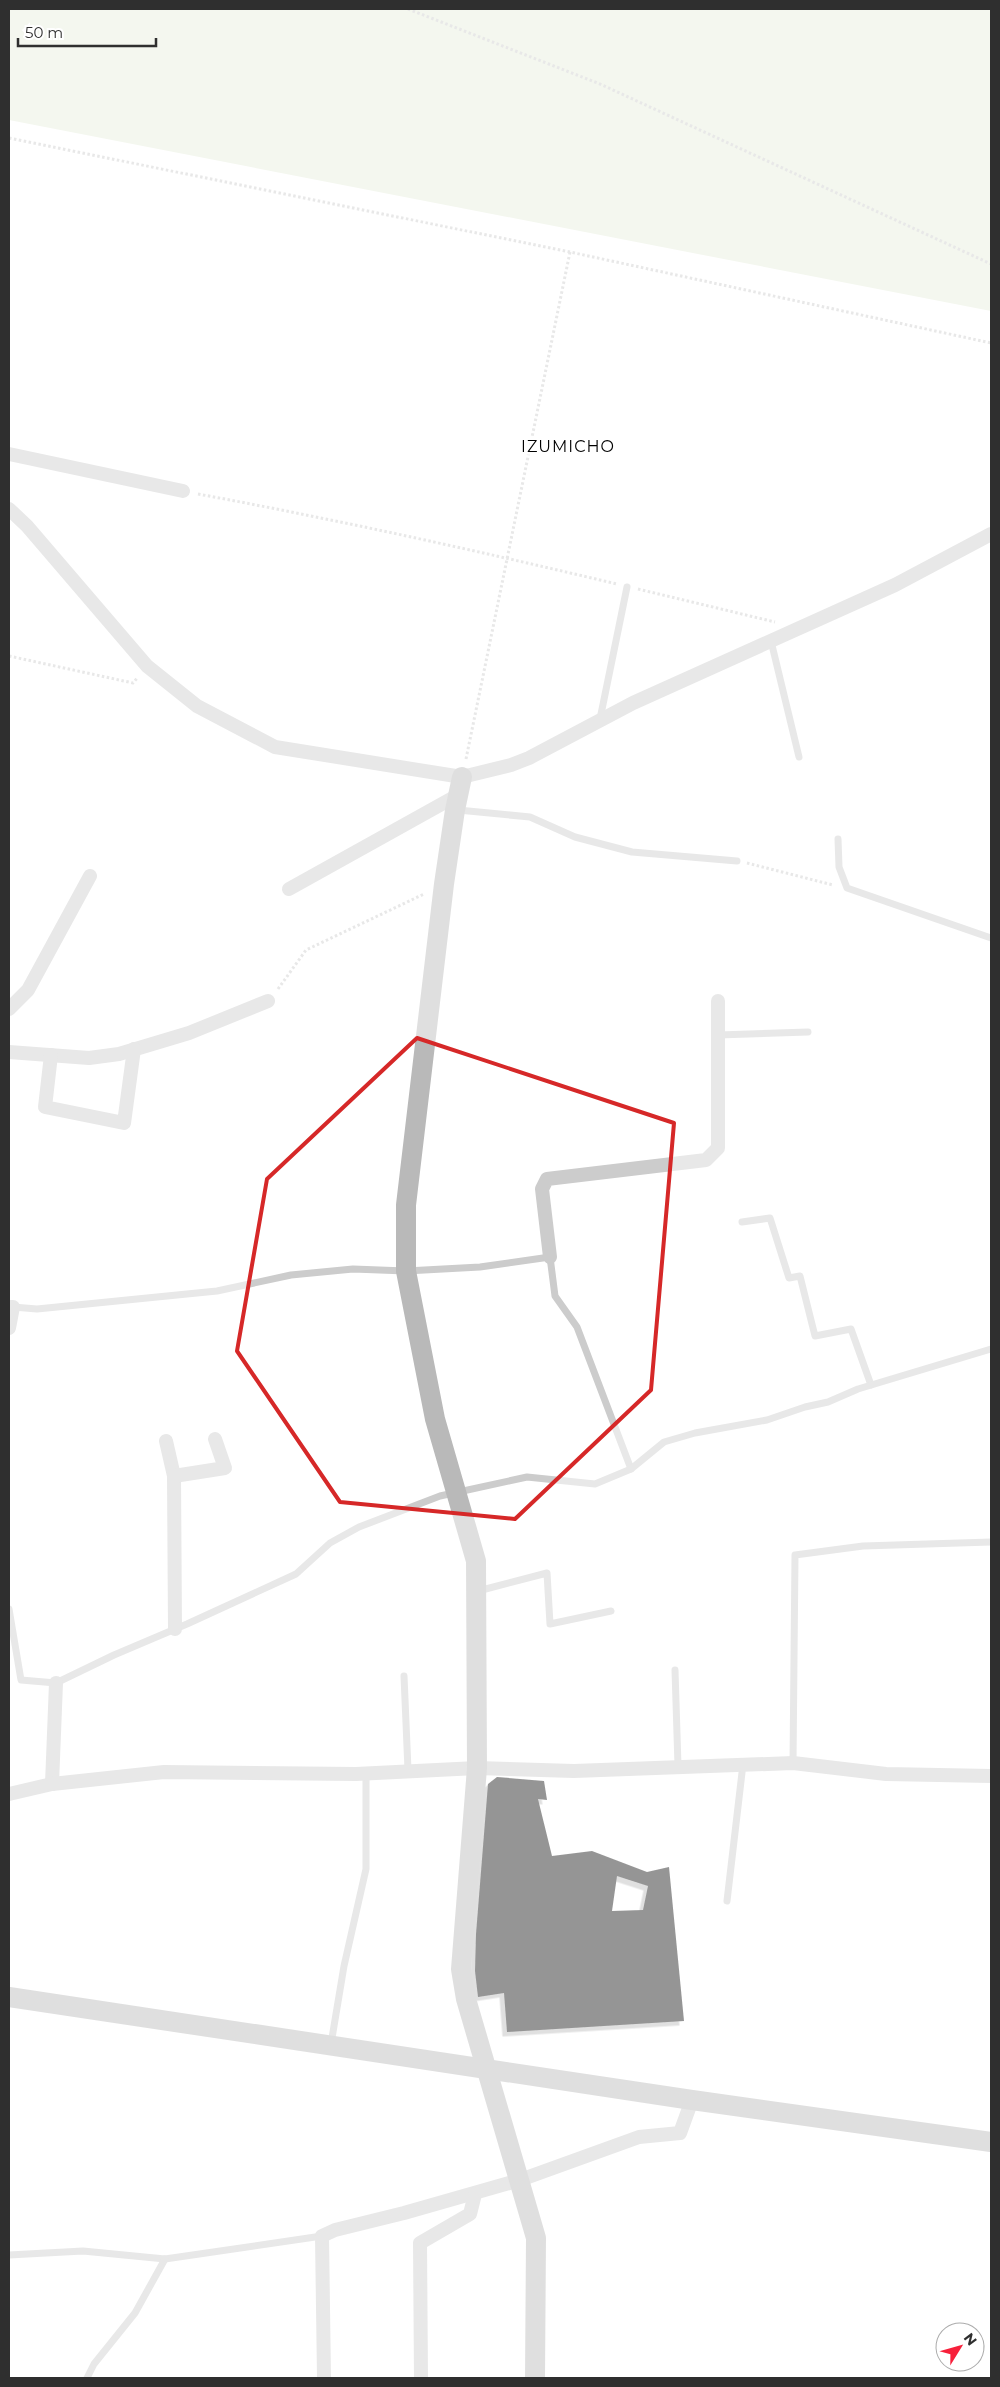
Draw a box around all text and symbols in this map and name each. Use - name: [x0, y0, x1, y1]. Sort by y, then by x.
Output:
- scale bar: [18, 15, 155, 47]
- text: 50 m: [25, 23, 63, 42]
- district label: IZUMICHO: [521, 437, 615, 456]
- north arrow: [935, 2322, 985, 2372]
- text: N: [960, 2329, 981, 2349]

